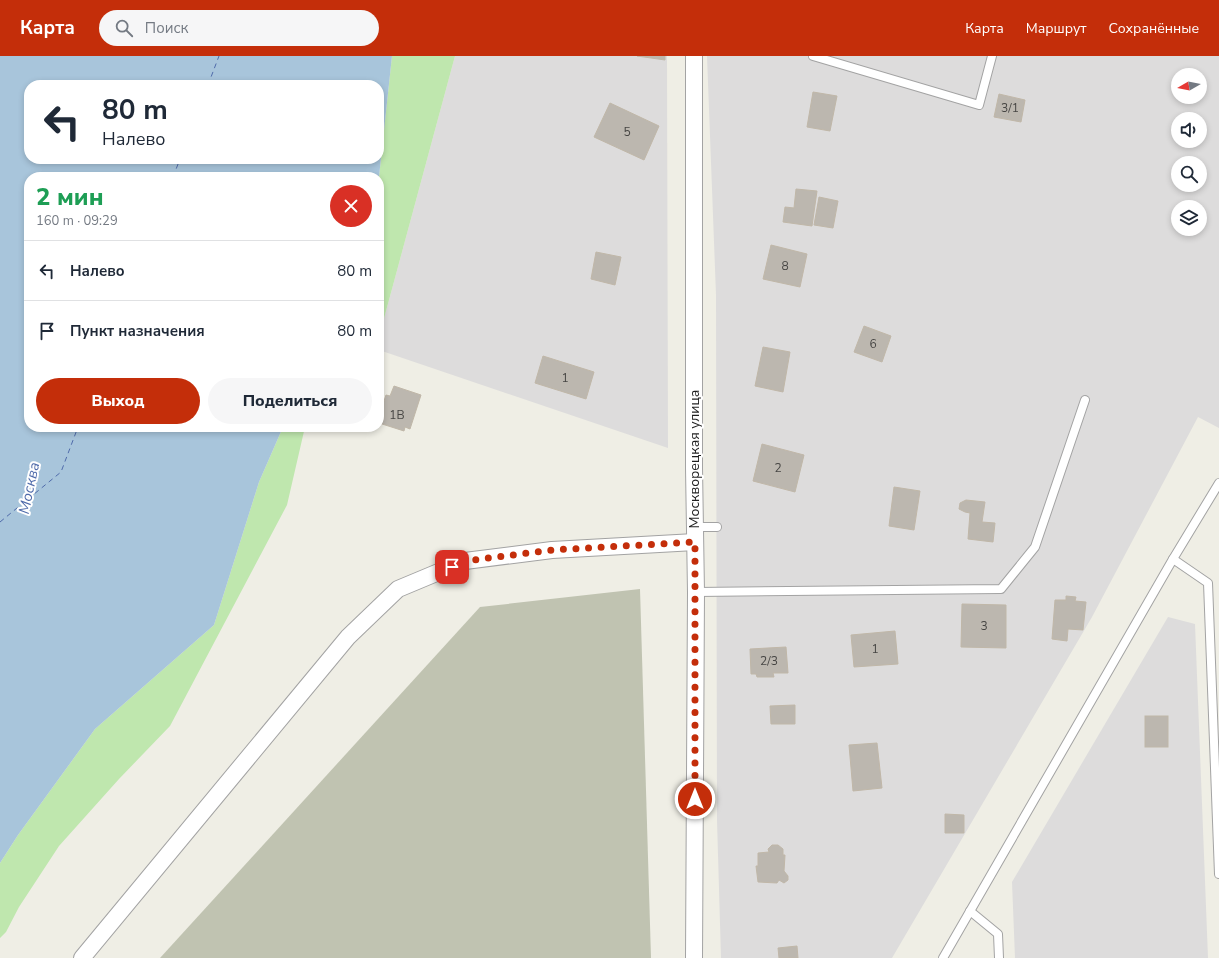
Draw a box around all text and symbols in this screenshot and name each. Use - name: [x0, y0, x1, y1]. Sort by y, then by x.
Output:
- search box: [99, 10, 379, 46]
- text: Карта: [20, 15, 75, 41]
- icon: search: [113, 17, 135, 39]
- text: Поиск: [145, 18, 188, 38]
- text: Карта: [965, 19, 1004, 38]
- text: Маршрут: [1026, 19, 1087, 38]
- text: Сохранённые: [1109, 19, 1199, 38]
- north arrow: [1171, 68, 1207, 104]
- map controls: [1171, 68, 1207, 236]
- text: 80 m: [102, 91, 168, 129]
- icon: left: [36, 96, 88, 148]
- house number: 3/1: [1001, 100, 1019, 116]
- button: sound: [1171, 112, 1207, 148]
- house number: 5: [623, 124, 631, 140]
- text: Налево: [102, 127, 166, 151]
- button: search: [1171, 156, 1207, 192]
- text: 2 мин: [36, 181, 104, 213]
- button: close: [330, 185, 372, 227]
- button: layers: [1171, 200, 1207, 236]
- text: 160 m · 09:29: [36, 212, 118, 230]
- house number: 8: [781, 258, 789, 274]
- icon: left: [36, 260, 58, 282]
- text: Налево: [70, 261, 125, 281]
- text: 80 m: [337, 261, 372, 281]
- icon: arrive: [36, 320, 58, 342]
- text: Пункт назначения: [70, 321, 205, 341]
- text: 80 m: [337, 321, 372, 341]
- house number: 6: [869, 336, 877, 352]
- house number: 1: [561, 370, 569, 386]
- button: Выход: [36, 378, 200, 424]
- button: Поделиться: [208, 378, 372, 424]
- street label: Москворецкая улица: [685, 390, 704, 528]
- house number: 1В: [389, 407, 405, 423]
- water label: Москва: [14, 460, 44, 516]
- house number: 2: [774, 460, 782, 476]
- pin: [435, 550, 469, 584]
- icon: arrive: [441, 556, 463, 578]
- house number: 3: [980, 618, 988, 634]
- house number: 1: [871, 641, 879, 657]
- house number: 2/3: [760, 653, 778, 669]
- position arrow: [674, 778, 716, 820]

